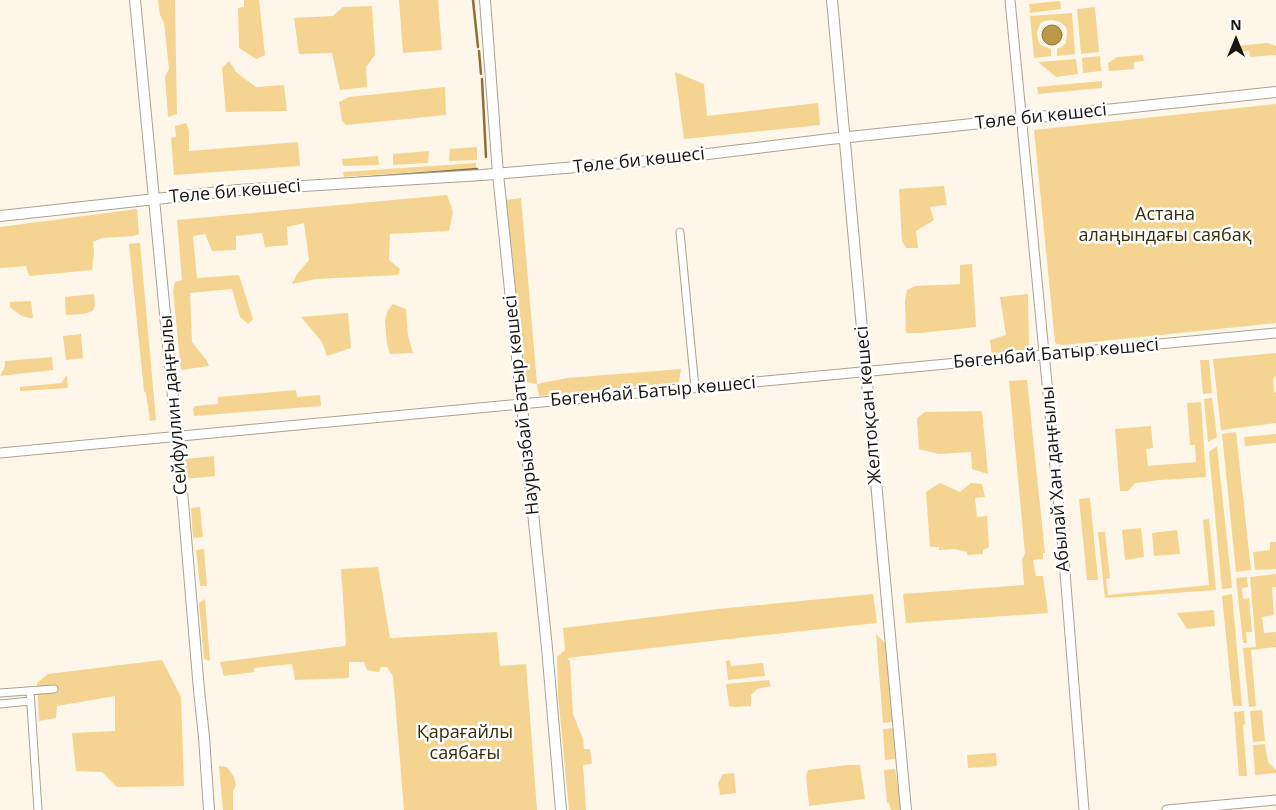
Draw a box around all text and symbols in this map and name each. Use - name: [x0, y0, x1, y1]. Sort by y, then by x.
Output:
- north arrow: [1211, 15, 1261, 65]
- text: N: [1230, 15, 1242, 34]
- street label: Төле би көшесі: [974, 99, 1108, 135]
- street label: Төле би көшесі: [572, 143, 706, 179]
- street label: Төле би көшесі: [168, 175, 302, 209]
- park label: Астана алаңындағы саябақ: [1079, 204, 1251, 246]
- street label: Наурызбай Батыр көшесі: [500, 294, 544, 516]
- street label: Сейфуллин даңғылы: [155, 314, 193, 496]
- street label: Желтоқсан көшесі: [851, 325, 887, 485]
- street label: Бөгенбай Батыр көшесі: [952, 334, 1160, 374]
- street label: Бөгенбай Батыр көшесі: [549, 372, 757, 412]
- street label: Абылай Хан даңғылы: [1037, 385, 1075, 573]
- park label: Қарағайлы саябағы: [417, 722, 513, 764]

